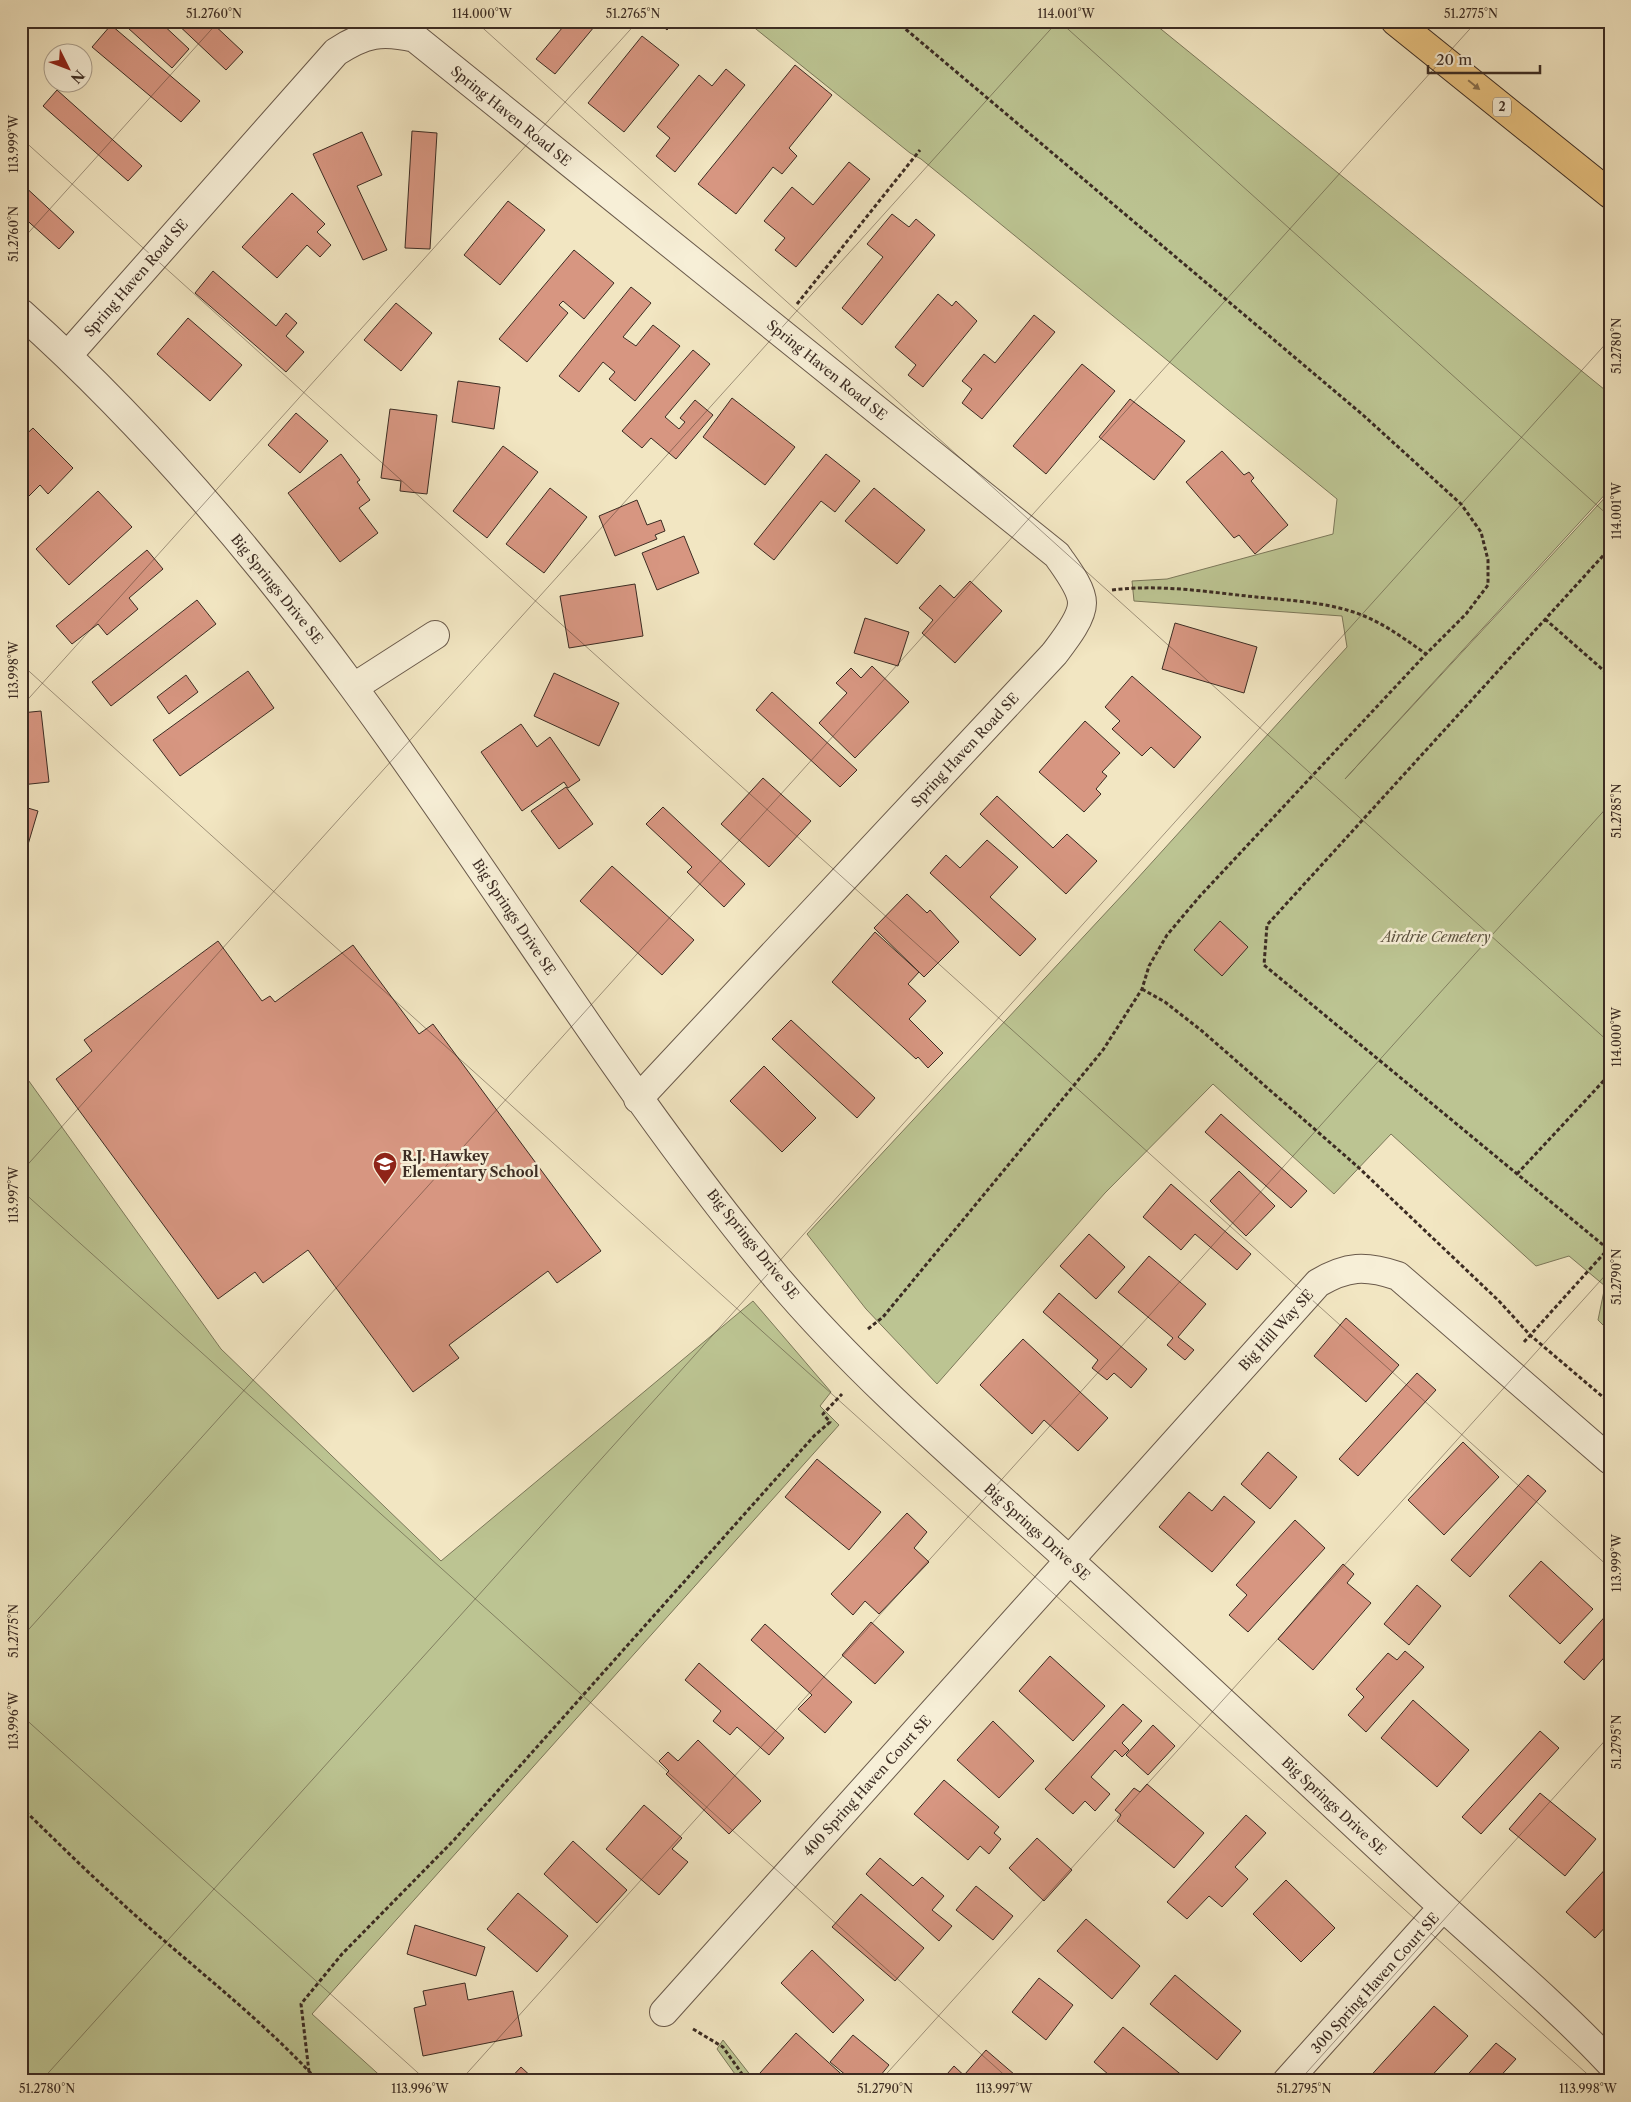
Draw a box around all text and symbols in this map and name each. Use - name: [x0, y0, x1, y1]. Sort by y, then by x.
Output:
- text: 51.2760°N: [186, 6, 242, 21]
- text: 114.000°W: [452, 6, 513, 21]
- text: 51.2765°N: [606, 6, 660, 21]
- text: 114.001°W: [1037, 6, 1095, 21]
- text: 51.2775°N: [1444, 6, 1498, 21]
- north arrow: [42, 42, 92, 92]
- scale bar: [1428, 42, 1541, 74]
- text: 20 m: [1436, 50, 1472, 69]
- street label: Spring Haven Road SE: [447, 62, 575, 170]
- text: N: [67, 66, 88, 87]
- one-way arrow: [1467, 79, 1480, 90]
- road number: 2: [1493, 98, 1511, 116]
- text: 113.999°W: [6, 114, 21, 173]
- text: 51.2760°N: [6, 206, 21, 262]
- street label: Spring Haven Road SE: [80, 216, 192, 340]
- street label: Spring Haven Road SE: [763, 316, 891, 424]
- text: 51.2780°N: [1609, 318, 1624, 374]
- text: 114.001°W: [1609, 482, 1624, 540]
- street label: Big Springs Drive SE: [227, 530, 327, 648]
- text: 113.998°W: [6, 640, 21, 699]
- street label: Spring Haven Road SE: [907, 689, 1023, 811]
- text: 51.2785°N: [1609, 783, 1624, 839]
- street label: Big Springs Drive SE: [468, 855, 560, 979]
- park label: Airdrie Cemetery: [1379, 928, 1491, 946]
- text: 114.000°W: [1609, 1006, 1624, 1067]
- place label: R.J. Hawkey Elementary School: [402, 1147, 539, 1181]
- school or university icon: R.J. Hawkey Elementary School: [372, 1151, 398, 1185]
- text: 113.997°W: [6, 1166, 21, 1223]
- street label: Big Springs Drive SE: [703, 1185, 803, 1303]
- text: 51.2790°N: [1609, 1249, 1624, 1305]
- street label: Big Hill Way SE: [1235, 1286, 1317, 1374]
- street label: Big Springs Drive SE: [980, 1480, 1094, 1584]
- text: 113.999°W: [1609, 1533, 1624, 1592]
- text: 51.2775°N: [6, 1604, 21, 1658]
- text: 113.996°W: [6, 1691, 21, 1750]
- street label: 400 Spring Haven Court SE: [799, 1712, 935, 1860]
- text: 51.2795°N: [1609, 1714, 1624, 1769]
- street label: Big Springs Drive SE: [1278, 1753, 1390, 1859]
- street label: 300 Spring Haven Court SE: [1307, 1909, 1443, 2057]
- text: 51.2780°N: [19, 2081, 75, 2096]
- text: 113.996°W: [391, 2081, 450, 2096]
- text: 51.2790°N: [857, 2081, 913, 2096]
- text: 113.997°W: [976, 2081, 1033, 2096]
- text: 51.2795°N: [1277, 2081, 1332, 2096]
- text: 113.998°W: [1559, 2081, 1618, 2096]

